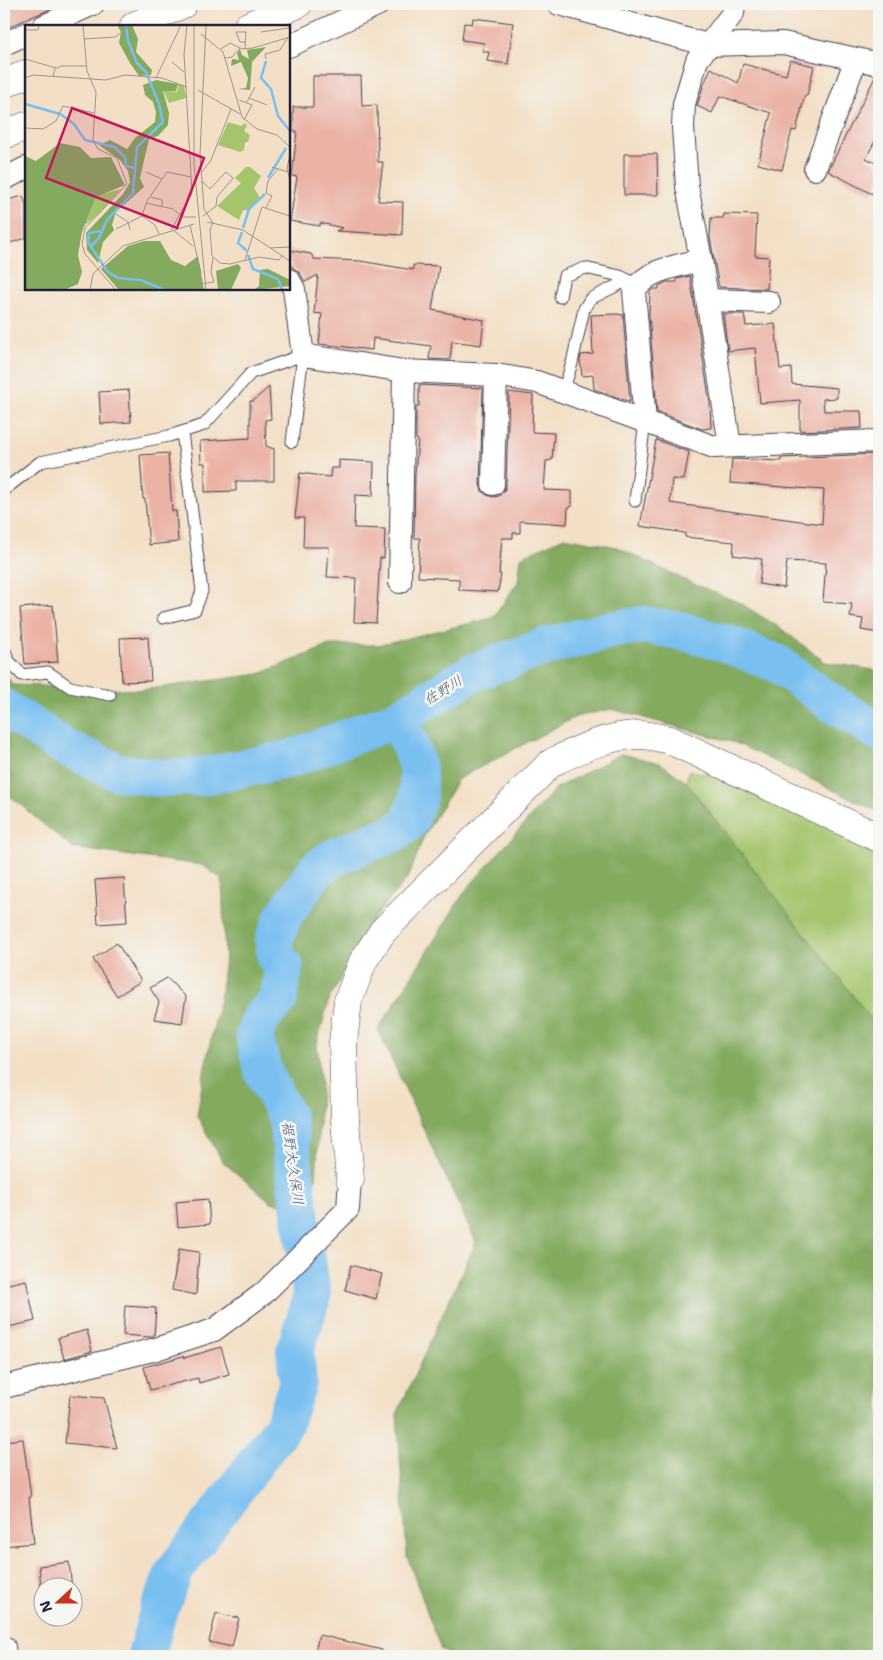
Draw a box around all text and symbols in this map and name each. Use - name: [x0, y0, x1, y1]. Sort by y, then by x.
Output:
- inset map: [25, 25, 290, 290]
- water label: 佐野川: [420, 671, 466, 709]
- water label: 裾野大久保川: [278, 1120, 308, 1206]
- north arrow: [32, 1578, 82, 1628]
- text: N: [35, 1598, 56, 1615]

